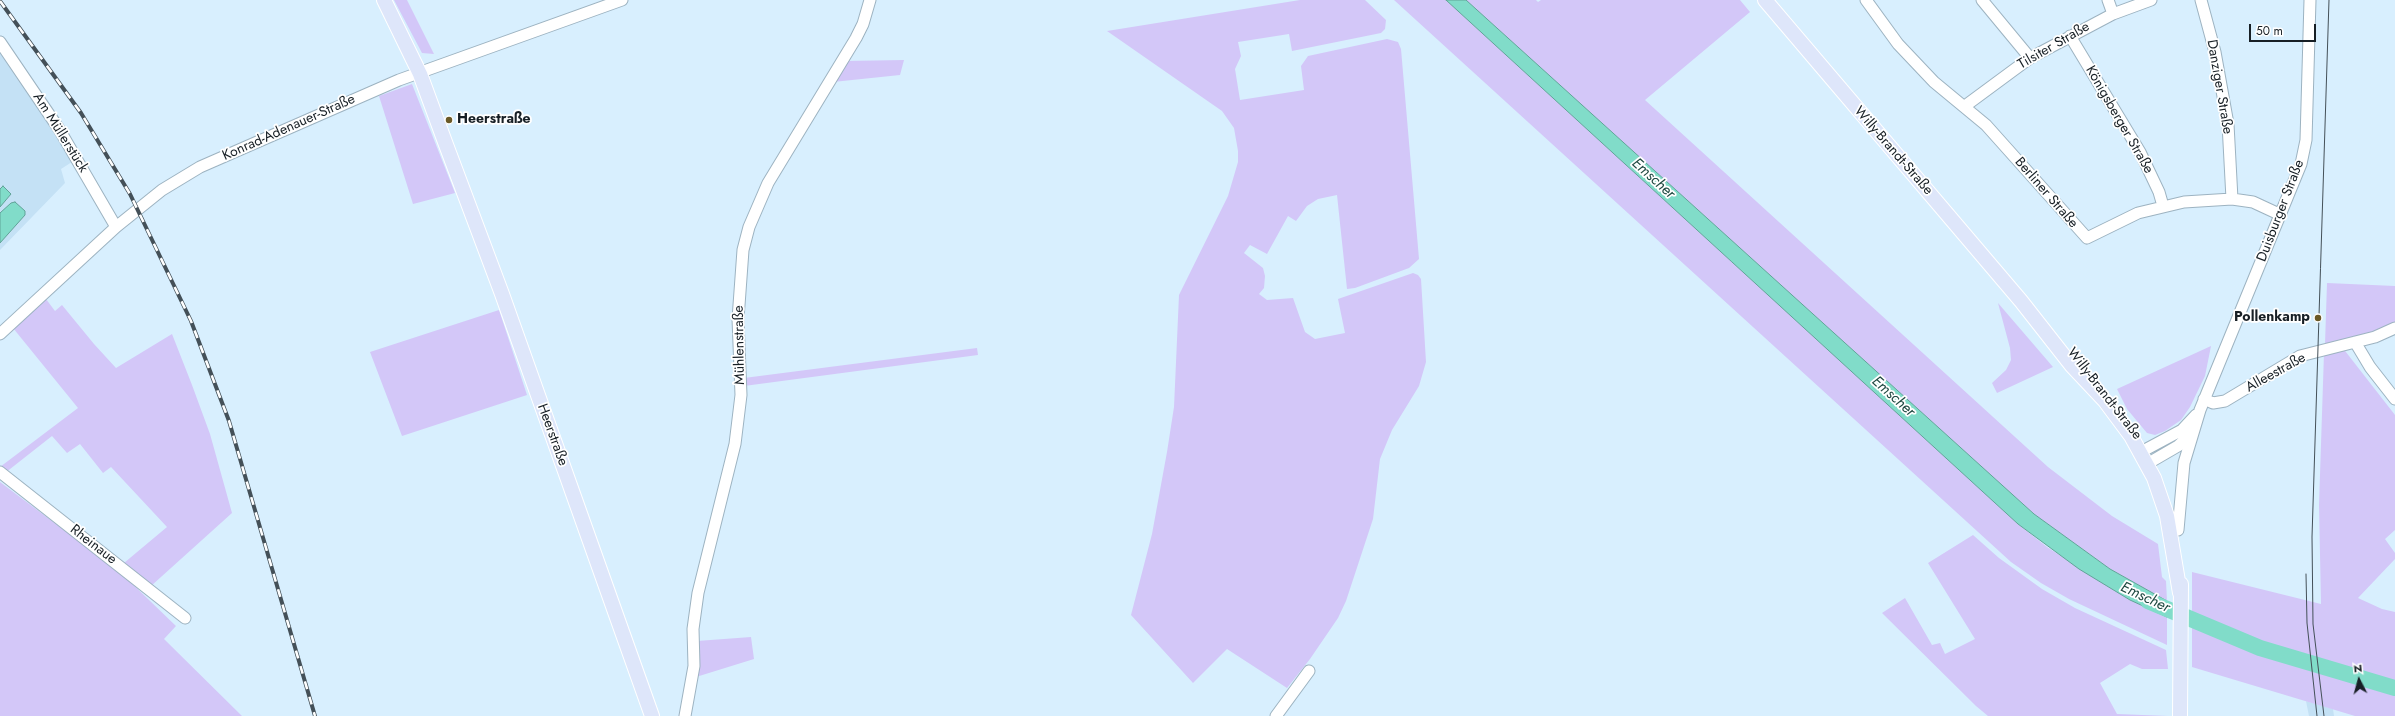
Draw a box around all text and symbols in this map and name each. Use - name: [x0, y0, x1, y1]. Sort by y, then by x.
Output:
- scale bar: [2251, 16, 2318, 42]
- street label: Tilsiter Straße: [2015, 19, 2093, 73]
- text: 50 m: [2256, 22, 2283, 40]
- street label: Danziger Straße: [2202, 38, 2236, 136]
- street label: Königsberger Straße: [2081, 63, 2157, 177]
- street label: Am Müllerstück: [29, 90, 91, 176]
- street label: Konrad-Adenauer-Straße: [220, 91, 358, 165]
- street label: Willy-Brandt-Straße: [1850, 103, 1936, 199]
- place label: Heerstraße: [457, 112, 530, 128]
- marker: Heerstraße: [444, 115, 454, 125]
- street label: Berliner Straße: [2011, 154, 2081, 232]
- water label: Emscher: [1628, 155, 1678, 203]
- street label: Duisburger Straße: [2254, 158, 2308, 264]
- street label: Mühlenstraße: [731, 305, 749, 385]
- place label: Pollenkamp: [2234, 310, 2310, 326]
- marker: Pollenkamp: [2313, 313, 2323, 323]
- street label: Willy-Brandt-Straße: [2063, 345, 2145, 443]
- street label: Alleestraße: [2243, 350, 2309, 396]
- water label: Emscher: [1868, 373, 1918, 421]
- street label: Heerstraße: [533, 402, 571, 468]
- street label: Rheinaue: [66, 522, 120, 568]
- water label: Emscher: [2117, 579, 2173, 617]
- north arrow: [2339, 660, 2379, 700]
- text: N: [2353, 660, 2363, 676]

